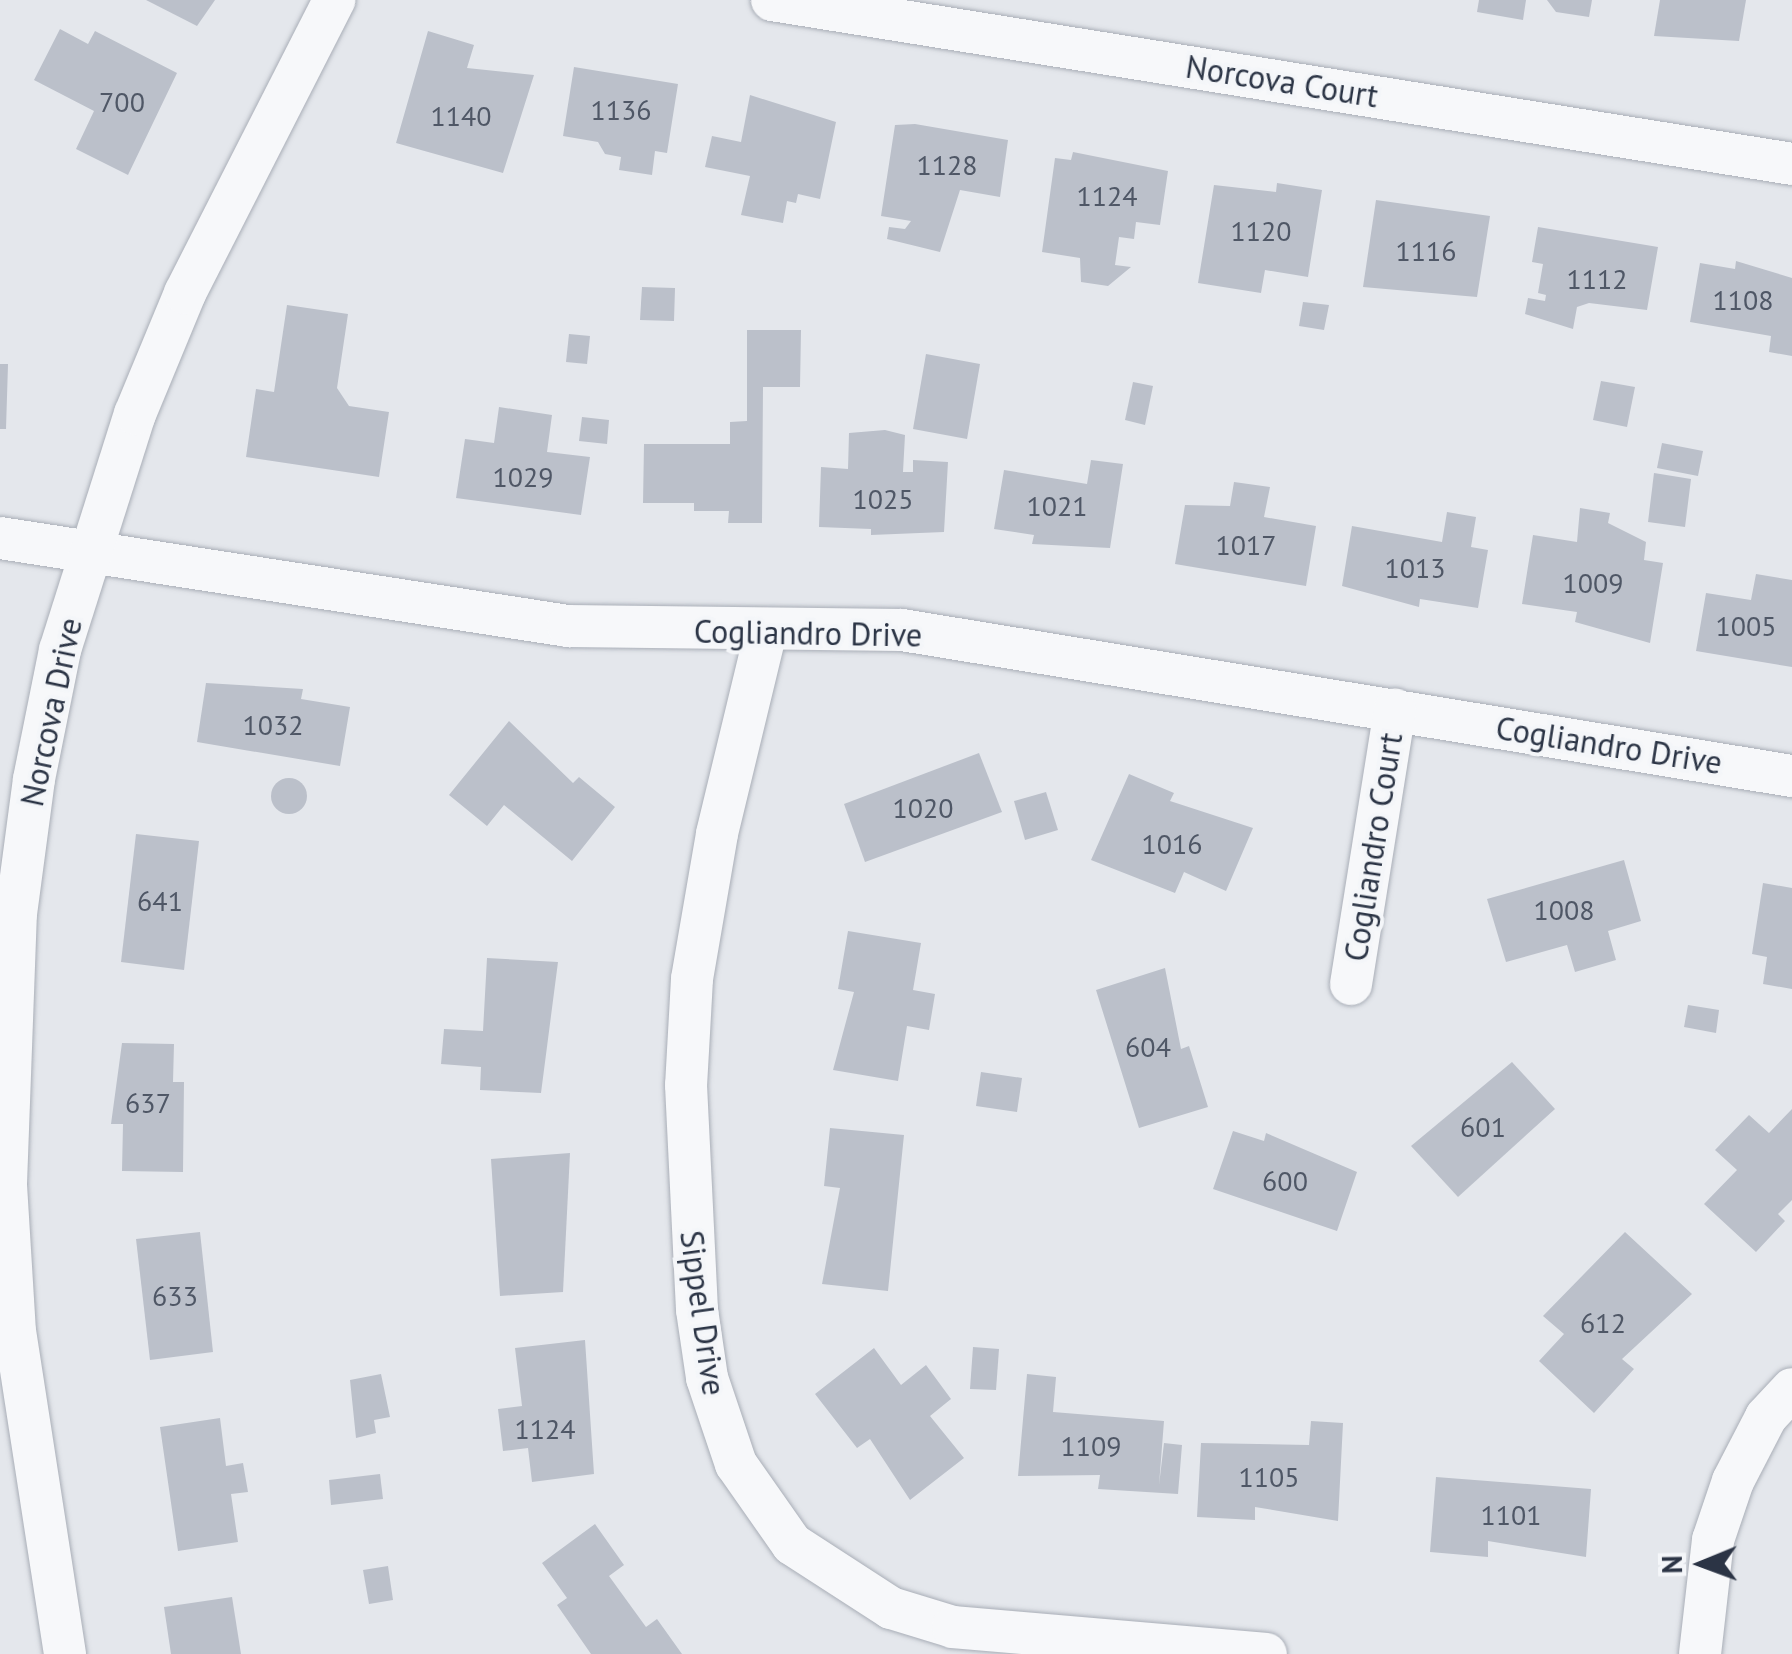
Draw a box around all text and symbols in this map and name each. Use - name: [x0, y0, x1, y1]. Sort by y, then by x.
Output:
- street label: Norcova Court: [1183, 47, 1381, 115]
- house number: 700: [99, 85, 145, 119]
- house number: 1136: [590, 93, 652, 127]
- house number: 1140: [430, 99, 492, 133]
- house number: 1128: [916, 148, 978, 182]
- house number: 1124: [1076, 179, 1138, 213]
- house number: 1120: [1230, 214, 1292, 248]
- house number: 1116: [1395, 234, 1457, 268]
- house number: 1112: [1566, 262, 1628, 296]
- house number: 1108: [1712, 283, 1774, 317]
- house number: 1029: [492, 460, 554, 494]
- house number: 1025: [852, 482, 914, 516]
- house number: 1021: [1026, 489, 1088, 523]
- house number: 1017: [1215, 528, 1277, 562]
- house number: 1013: [1384, 551, 1446, 585]
- house number: 1009: [1562, 566, 1624, 600]
- house number: 1005: [1715, 609, 1777, 643]
- street label: Cogliandro Drive: [694, 612, 922, 654]
- street label: Norcova Drive: [12, 614, 90, 810]
- house number: 1032: [242, 708, 304, 742]
- street label: Cogliandro Drive: [1493, 708, 1725, 782]
- street label: Cogliandro Court: [1336, 730, 1410, 964]
- house number: 1020: [892, 791, 954, 825]
- house number: 1016: [1141, 827, 1203, 861]
- house number: 641: [137, 884, 183, 918]
- house number: 1008: [1533, 893, 1595, 927]
- house number: 604: [1125, 1030, 1171, 1064]
- house number: 637: [125, 1086, 171, 1120]
- house number: 601: [1460, 1110, 1506, 1144]
- house number: 600: [1262, 1164, 1308, 1198]
- street label: Sippel Drive: [672, 1228, 734, 1398]
- house number: 633: [152, 1279, 198, 1313]
- house number: 612: [1580, 1306, 1626, 1340]
- house number: 1124: [514, 1412, 576, 1446]
- house number: 1109: [1060, 1429, 1122, 1463]
- house number: 1105: [1238, 1460, 1300, 1494]
- house number: 1101: [1480, 1498, 1542, 1532]
- north arrow: [1652, 1514, 1752, 1614]
- text: N: [1653, 1555, 1690, 1574]

